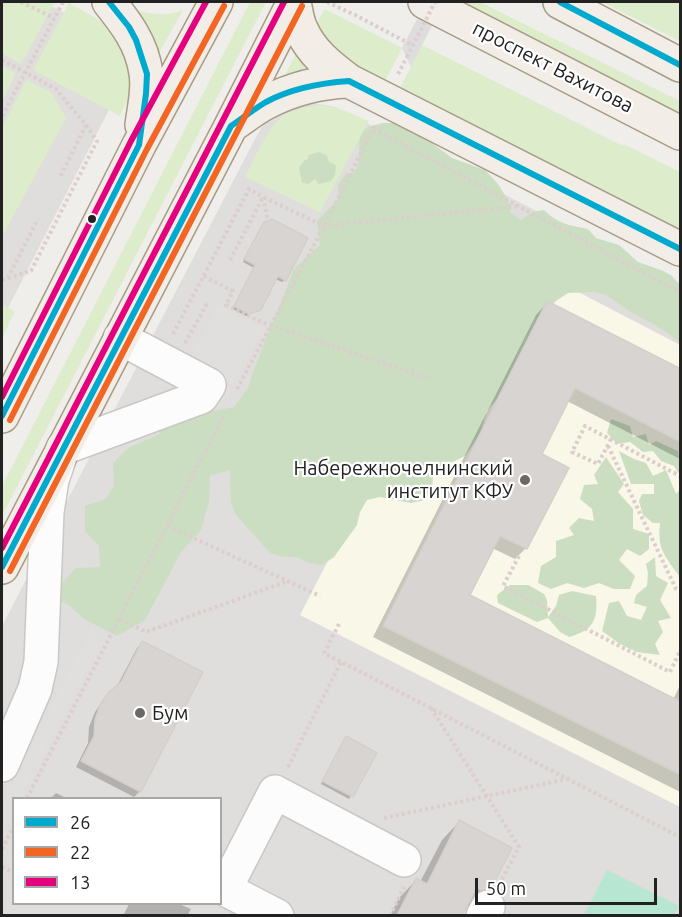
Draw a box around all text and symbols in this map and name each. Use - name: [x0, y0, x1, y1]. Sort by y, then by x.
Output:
- street label: проспект Вахитова: [469, 16, 637, 118]
- unlabelled marker: [86, 213, 98, 225]
- place label: Набережночелнинский институт КФУ: [293, 456, 513, 503]
- marker: Набережночелнинский институт КФУ: [518, 473, 532, 487]
- place label: Бум: [152, 701, 188, 725]
- marker: Бум: [133, 706, 147, 720]
- legend: [12, 797, 222, 905]
- text: 26: [70, 812, 90, 832]
- text: 22: [70, 842, 90, 862]
- scale bar: [478, 866, 660, 904]
- text: 13: [70, 872, 90, 892]
- text: 50 m: [486, 878, 526, 898]

